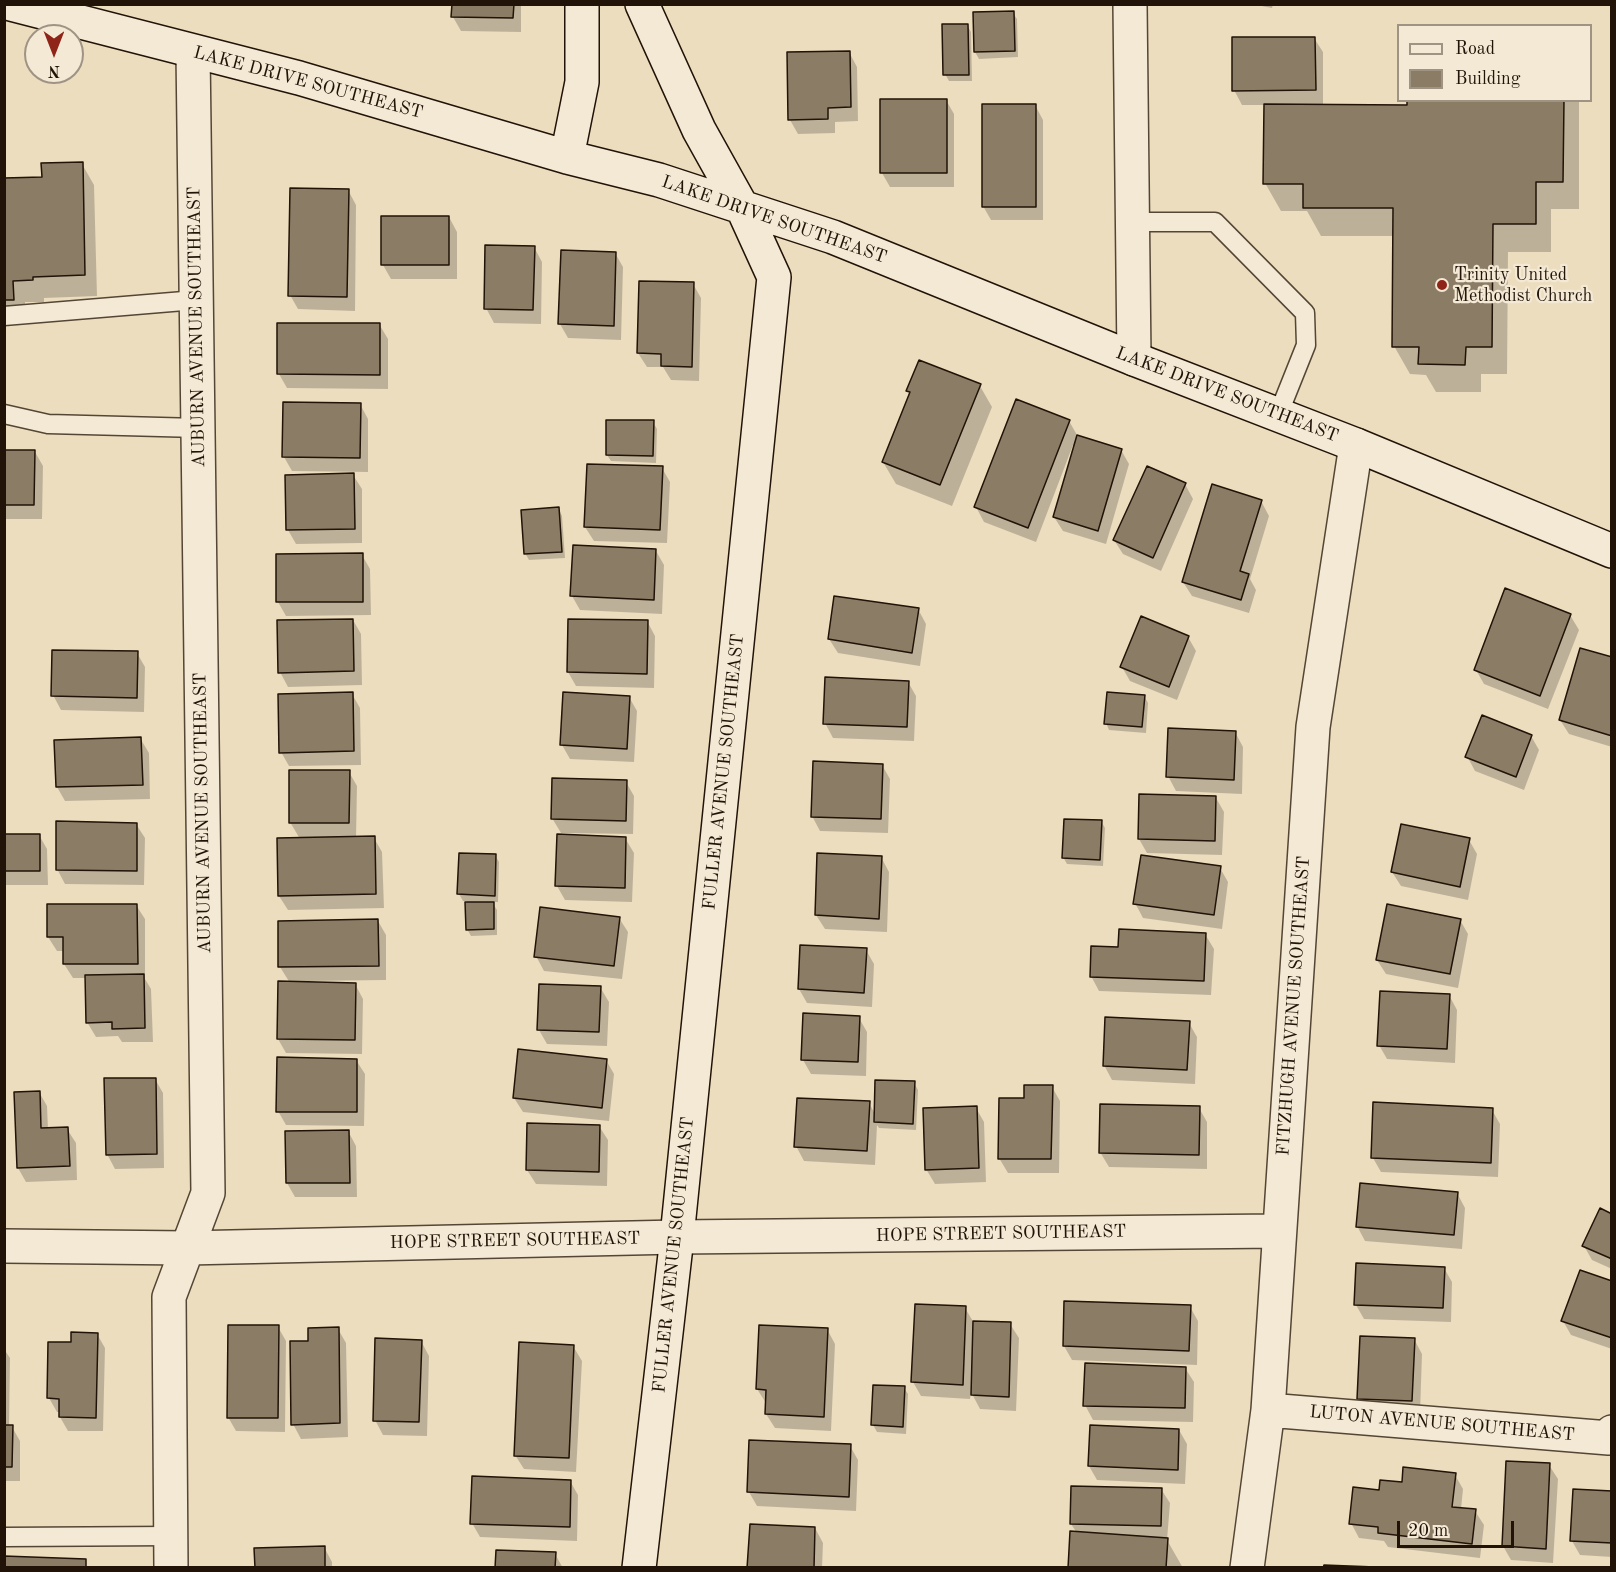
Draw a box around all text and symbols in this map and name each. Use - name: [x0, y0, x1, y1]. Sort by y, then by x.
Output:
- north arrow: [24, 24, 84, 84]
- legend: [1397, 24, 1592, 102]
- text: Road: [1455, 40, 1495, 58]
- street label: LAKE DRIVE SOUTHEAST: [191, 42, 425, 124]
- text: N: [48, 62, 60, 78]
- text: Building: [1455, 70, 1520, 88]
- street label: LAKE DRIVE SOUTHEAST: [659, 171, 889, 269]
- street label: AUBURN AVENUE SOUTHEAST: [184, 186, 210, 468]
- place label: Trinity United Methodist Church: [1454, 264, 1592, 306]
- marker: Trinity United Methodist Church: [1435, 278, 1449, 292]
- street label: LAKE DRIVE SOUTHEAST: [1113, 342, 1341, 448]
- street label: FULLER AVENUE SOUTHEAST: [699, 633, 749, 911]
- street label: AUBURN AVENUE SOUTHEAST: [190, 672, 216, 954]
- street label: FITZHUGH AVENUE SOUTHEAST: [1273, 855, 1315, 1157]
- street label: FULLER AVENUE SOUTHEAST: [649, 1116, 699, 1394]
- street label: HOPE STREET SOUTHEAST: [876, 1221, 1126, 1247]
- street label: HOPE STREET SOUTHEAST: [390, 1228, 640, 1254]
- street label: LUTON AVENUE SOUTHEAST: [1308, 1402, 1576, 1446]
- scale bar: [1400, 1509, 1517, 1547]
- text: 20 m: [1408, 1522, 1448, 1540]

